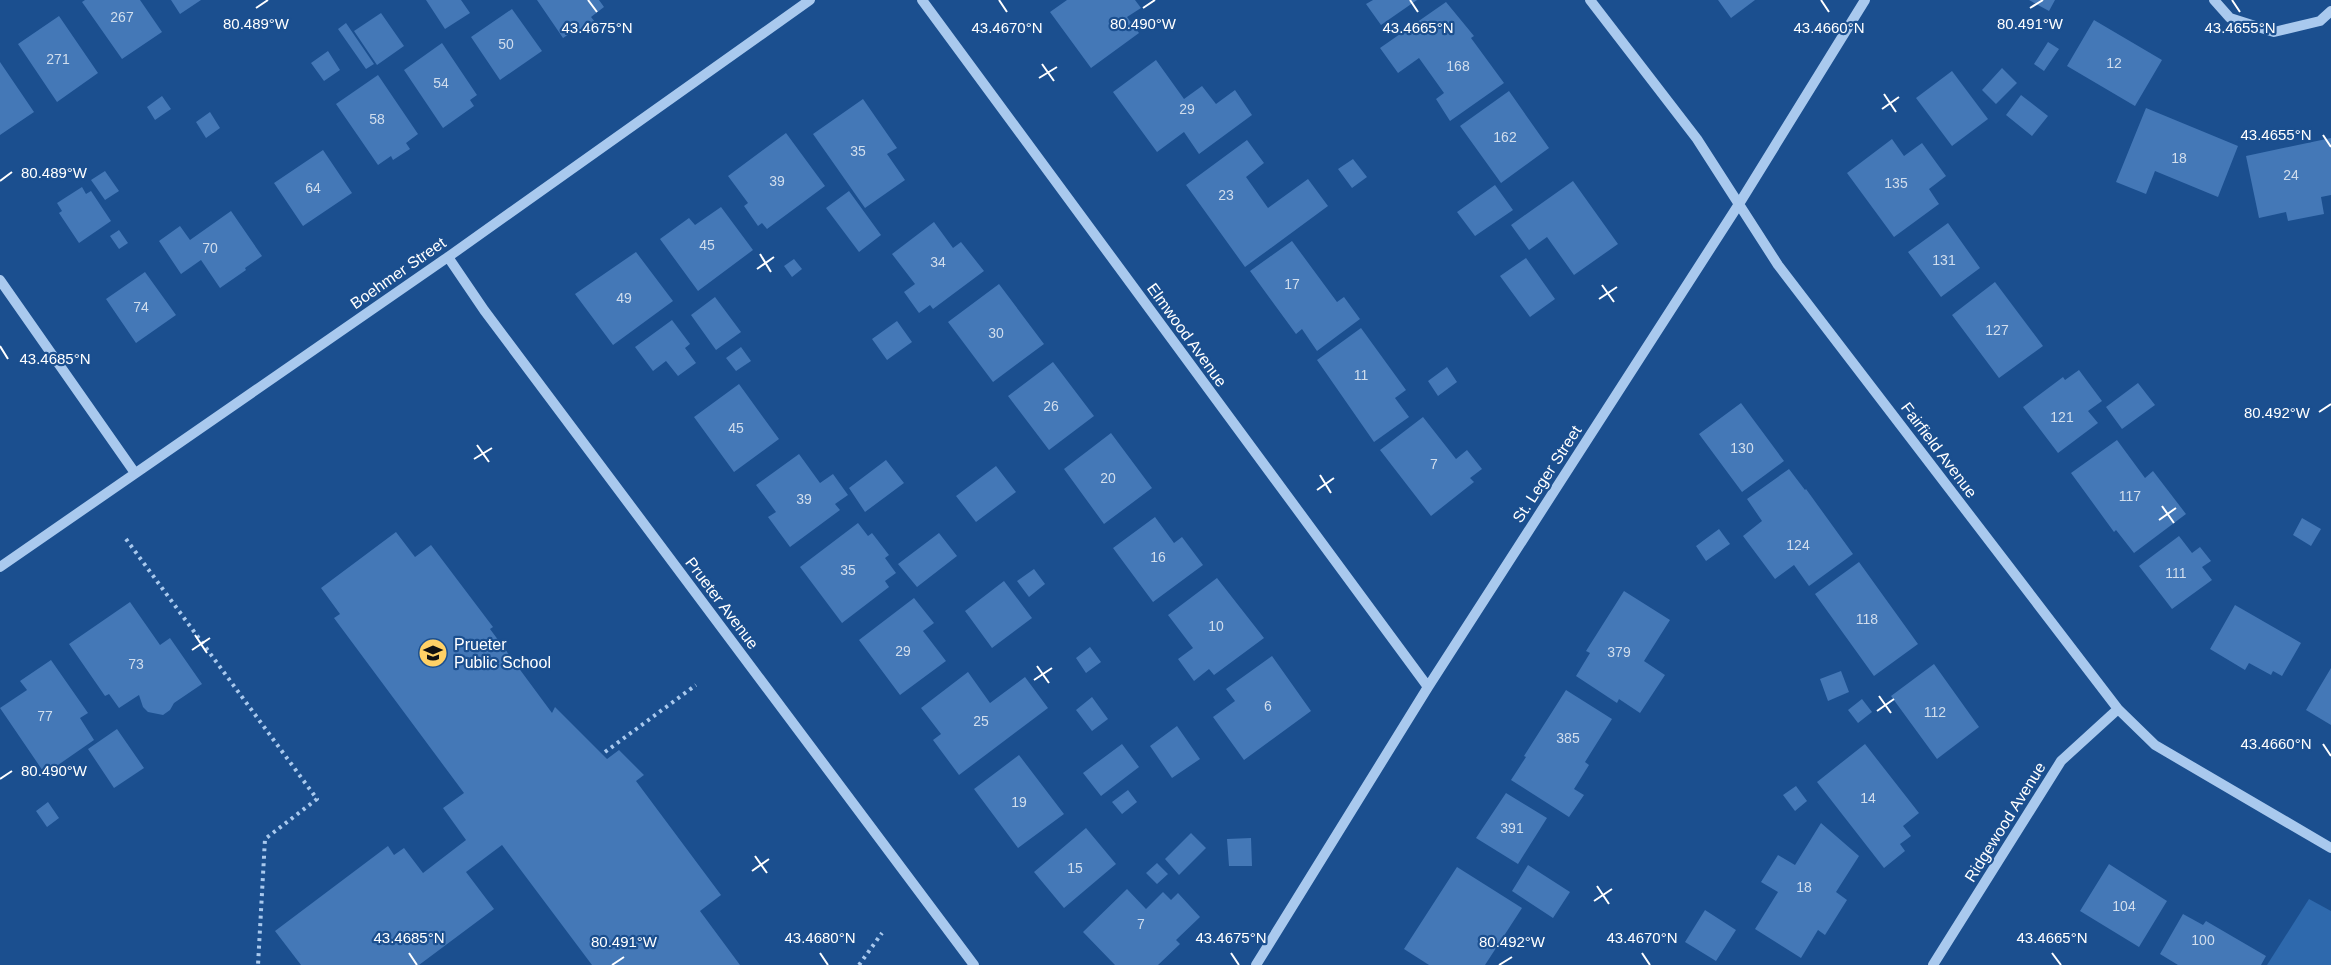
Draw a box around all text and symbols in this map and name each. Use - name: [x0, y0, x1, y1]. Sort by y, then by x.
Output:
- house number: 267: [110, 9, 134, 25]
- text: 80.489°W: [223, 15, 290, 32]
- text: 80.490°W: [1110, 15, 1177, 32]
- text: 80.491°W: [1997, 15, 2064, 32]
- text: 43.4675°N: [561, 19, 633, 36]
- text: 43.4670°N: [971, 19, 1043, 36]
- text: 43.4665°N: [1382, 19, 1454, 36]
- text: 43.4660°N: [1793, 19, 1865, 36]
- text: 43.4655°N: [2204, 19, 2276, 36]
- house number: 50: [498, 36, 514, 52]
- house number: 271: [46, 51, 70, 67]
- house number: 12: [2106, 55, 2122, 71]
- house number: 168: [1446, 58, 1470, 74]
- house number: 54: [433, 75, 449, 91]
- house number: 29: [1179, 101, 1195, 117]
- house number: 58: [369, 111, 385, 127]
- text: 43.4655°N: [2240, 126, 2312, 143]
- house number: 162: [1493, 129, 1517, 145]
- house number: 35: [850, 143, 866, 159]
- house number: 18: [2171, 150, 2187, 166]
- text: 80.489°W: [21, 164, 88, 181]
- house number: 24: [2283, 167, 2299, 183]
- house number: 39: [769, 173, 785, 189]
- house number: 135: [1884, 175, 1908, 191]
- house number: 64: [305, 180, 321, 196]
- house number: 23: [1218, 187, 1234, 203]
- street label: Boehmer Street: [347, 234, 449, 312]
- house number: 45: [699, 237, 715, 253]
- house number: 70: [202, 240, 218, 256]
- house number: 131: [1932, 252, 1956, 268]
- house number: 34: [930, 254, 946, 270]
- house number: 17: [1284, 276, 1300, 292]
- street label: Elmwood Avenue: [1144, 280, 1230, 390]
- house number: 49: [616, 290, 632, 306]
- house number: 74: [133, 299, 149, 315]
- house number: 127: [1985, 322, 2009, 338]
- house number: 30: [988, 325, 1004, 341]
- text: 43.4685°N: [19, 350, 91, 367]
- house number: 11: [1354, 367, 1368, 383]
- house number: 26: [1043, 398, 1059, 414]
- street label: Fairfield Avenue: [1898, 399, 1980, 501]
- text: 80.492°W: [2244, 404, 2311, 421]
- house number: 121: [2050, 409, 2074, 425]
- house number: 45: [728, 420, 744, 436]
- street label: St. Leger Street: [1509, 422, 1585, 526]
- house number: 130: [1730, 440, 1754, 456]
- house number: 7: [1430, 456, 1438, 472]
- house number: 20: [1100, 470, 1116, 486]
- house number: 117: [2119, 488, 2141, 504]
- house number: 39: [796, 491, 812, 507]
- house number: 124: [1786, 537, 1810, 553]
- house number: 16: [1150, 549, 1166, 565]
- street label: Prueter Avenue: [682, 554, 762, 652]
- house number: 35: [840, 562, 856, 578]
- house number: 111: [2165, 565, 2187, 581]
- house number: 118: [1856, 611, 1878, 627]
- house number: 10: [1208, 618, 1224, 634]
- place label: Prueter Public School: [454, 636, 551, 671]
- school or university icon: Prueter Public School: [417, 637, 449, 669]
- house number: 29: [895, 643, 911, 659]
- house number: 379: [1607, 644, 1631, 660]
- house number: 73: [128, 656, 144, 672]
- house number: 6: [1264, 698, 1272, 714]
- house number: 112: [1924, 704, 1946, 720]
- house number: 77: [37, 708, 53, 724]
- house number: 25: [973, 713, 989, 729]
- house number: 385: [1556, 730, 1580, 746]
- text: 43.4660°N: [2240, 735, 2312, 752]
- street label: Ridgewood Avenue: [1961, 759, 2049, 885]
- text: 80.490°W: [21, 762, 88, 779]
- house number: 14: [1860, 790, 1876, 806]
- house number: 19: [1011, 794, 1027, 810]
- house number: 391: [1500, 820, 1524, 836]
- house number: 15: [1067, 860, 1083, 876]
- house number: 18: [1796, 879, 1812, 895]
- house number: 104: [2112, 898, 2136, 914]
- house number: 7: [1137, 916, 1145, 932]
- text: 43.4685°N: [373, 929, 445, 946]
- text: 43.4680°N: [784, 929, 856, 946]
- text: 43.4675°N: [1195, 929, 1267, 946]
- text: 43.4670°N: [1606, 929, 1678, 946]
- text: 43.4665°N: [2016, 929, 2088, 946]
- house number: 100: [2191, 932, 2215, 948]
- text: 80.491°W: [591, 933, 658, 950]
- text: 80.492°W: [1479, 933, 1546, 950]

